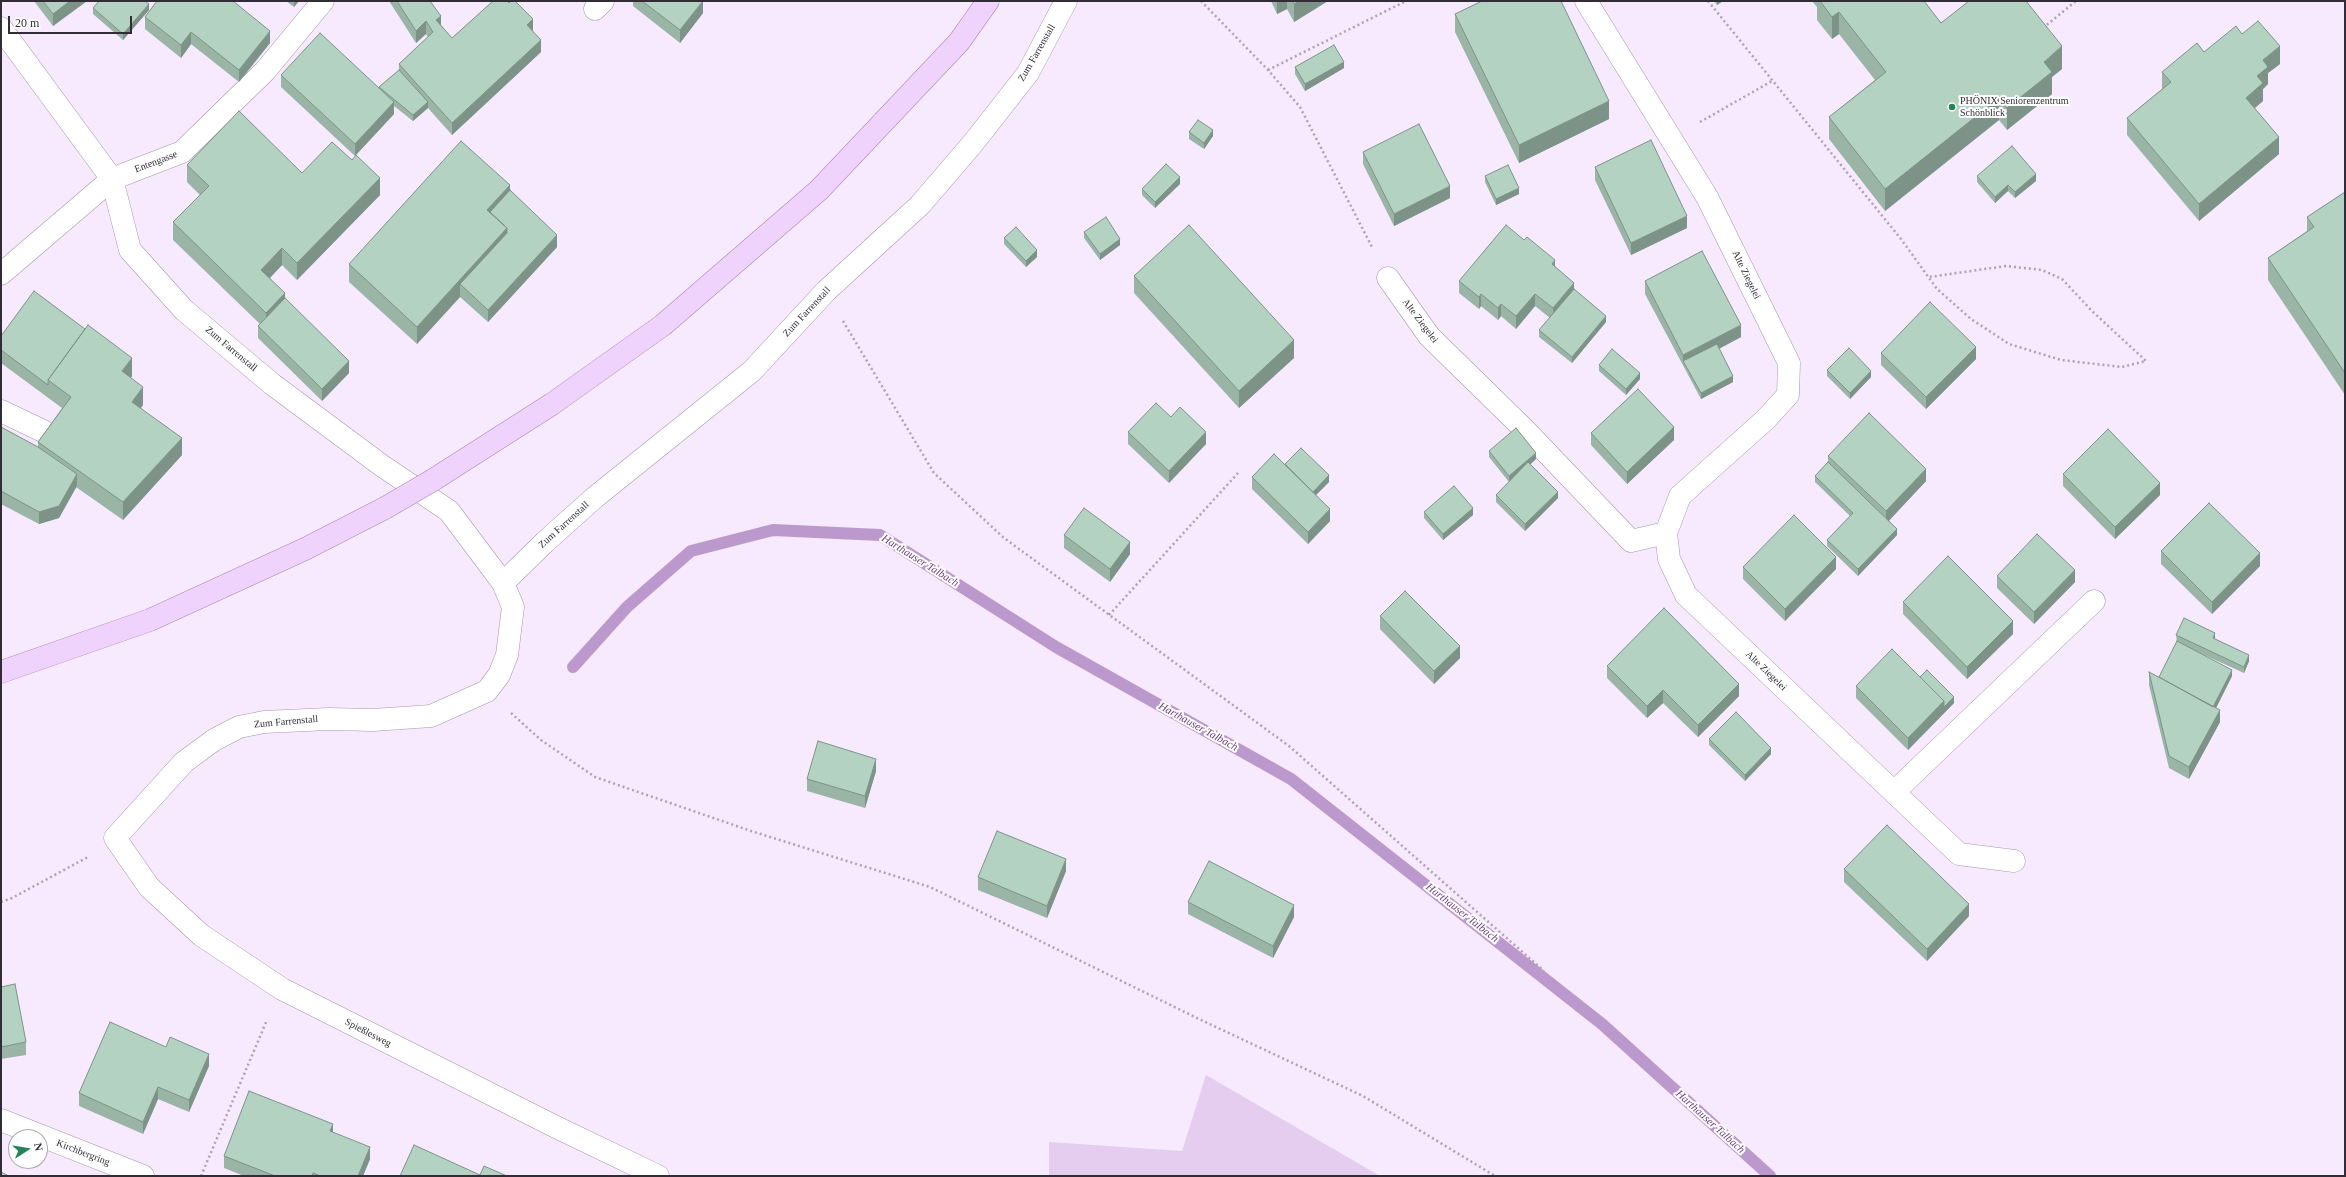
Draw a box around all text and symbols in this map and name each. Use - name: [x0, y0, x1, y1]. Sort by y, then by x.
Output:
- scale bar: [10, 8, 134, 34]
- text: 20 m: [15, 16, 39, 30]
- street label: Zum Farrenstall: [1016, 22, 1058, 84]
- place label: PHÖNIX Seniorenzentrum Schönblick: [1960, 95, 2069, 118]
- marker: PHÖNIX Seniorenzentrum Schönblick: [1947, 102, 1957, 112]
- street label: Entengasse: [133, 148, 179, 176]
- street label: Alte Ziegelei: [1729, 249, 1763, 301]
- street label: Zum Farrenstall: [781, 284, 833, 340]
- street label: Alte Ziegelei: [1399, 296, 1441, 346]
- street label: Zum Farrenstall: [203, 324, 259, 374]
- street label: Zum Farrenstall: [536, 499, 592, 551]
- water label: Harthauser Talbach: [879, 532, 961, 590]
- street label: Alte Ziegelei: [1743, 648, 1789, 694]
- water label: Harthauser Talbach: [1156, 700, 1240, 754]
- street label: Zum Farrenstall: [254, 713, 318, 731]
- water label: Harthauser Talbach: [1423, 881, 1501, 945]
- street label: Spießlesweg: [343, 1016, 393, 1050]
- water label: Harthauser Talbach: [1673, 1087, 1747, 1157]
- north arrow: [8, 1129, 48, 1169]
- street label: Kirchbergring: [54, 1137, 112, 1169]
- text: N: [32, 1142, 45, 1152]

